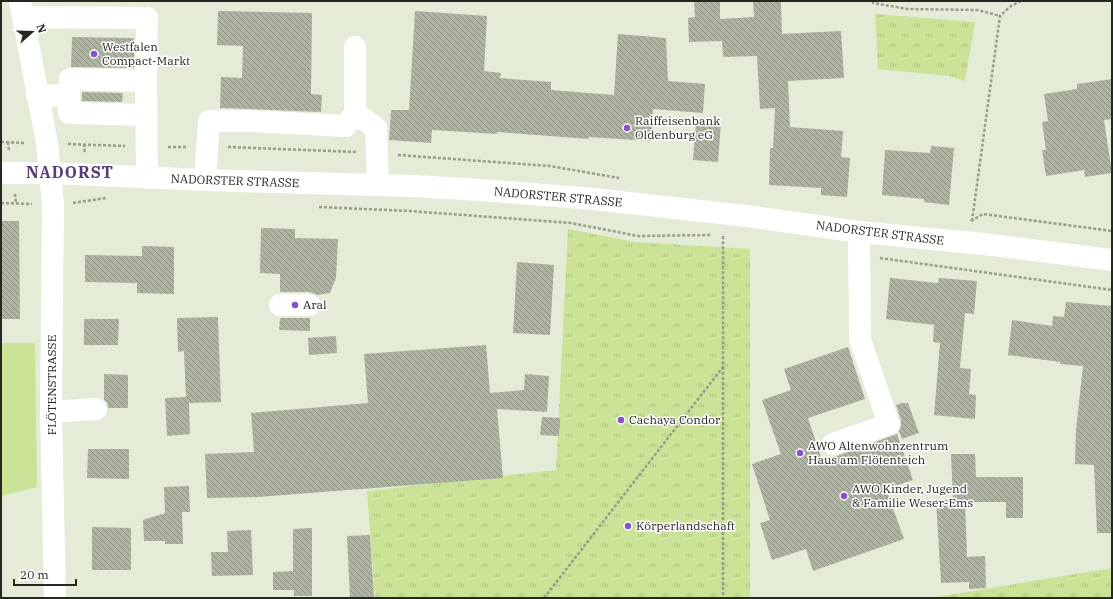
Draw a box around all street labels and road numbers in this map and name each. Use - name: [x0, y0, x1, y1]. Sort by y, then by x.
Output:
- street label: NADORSTER STRASSE: [170, 171, 300, 190]
- street label: NADORSTER STRASSE: [493, 183, 623, 210]
- street label: NADORSTER STRASSE: [815, 217, 945, 248]
- street label: FLÖTENSTRASSE: [44, 335, 59, 435]

